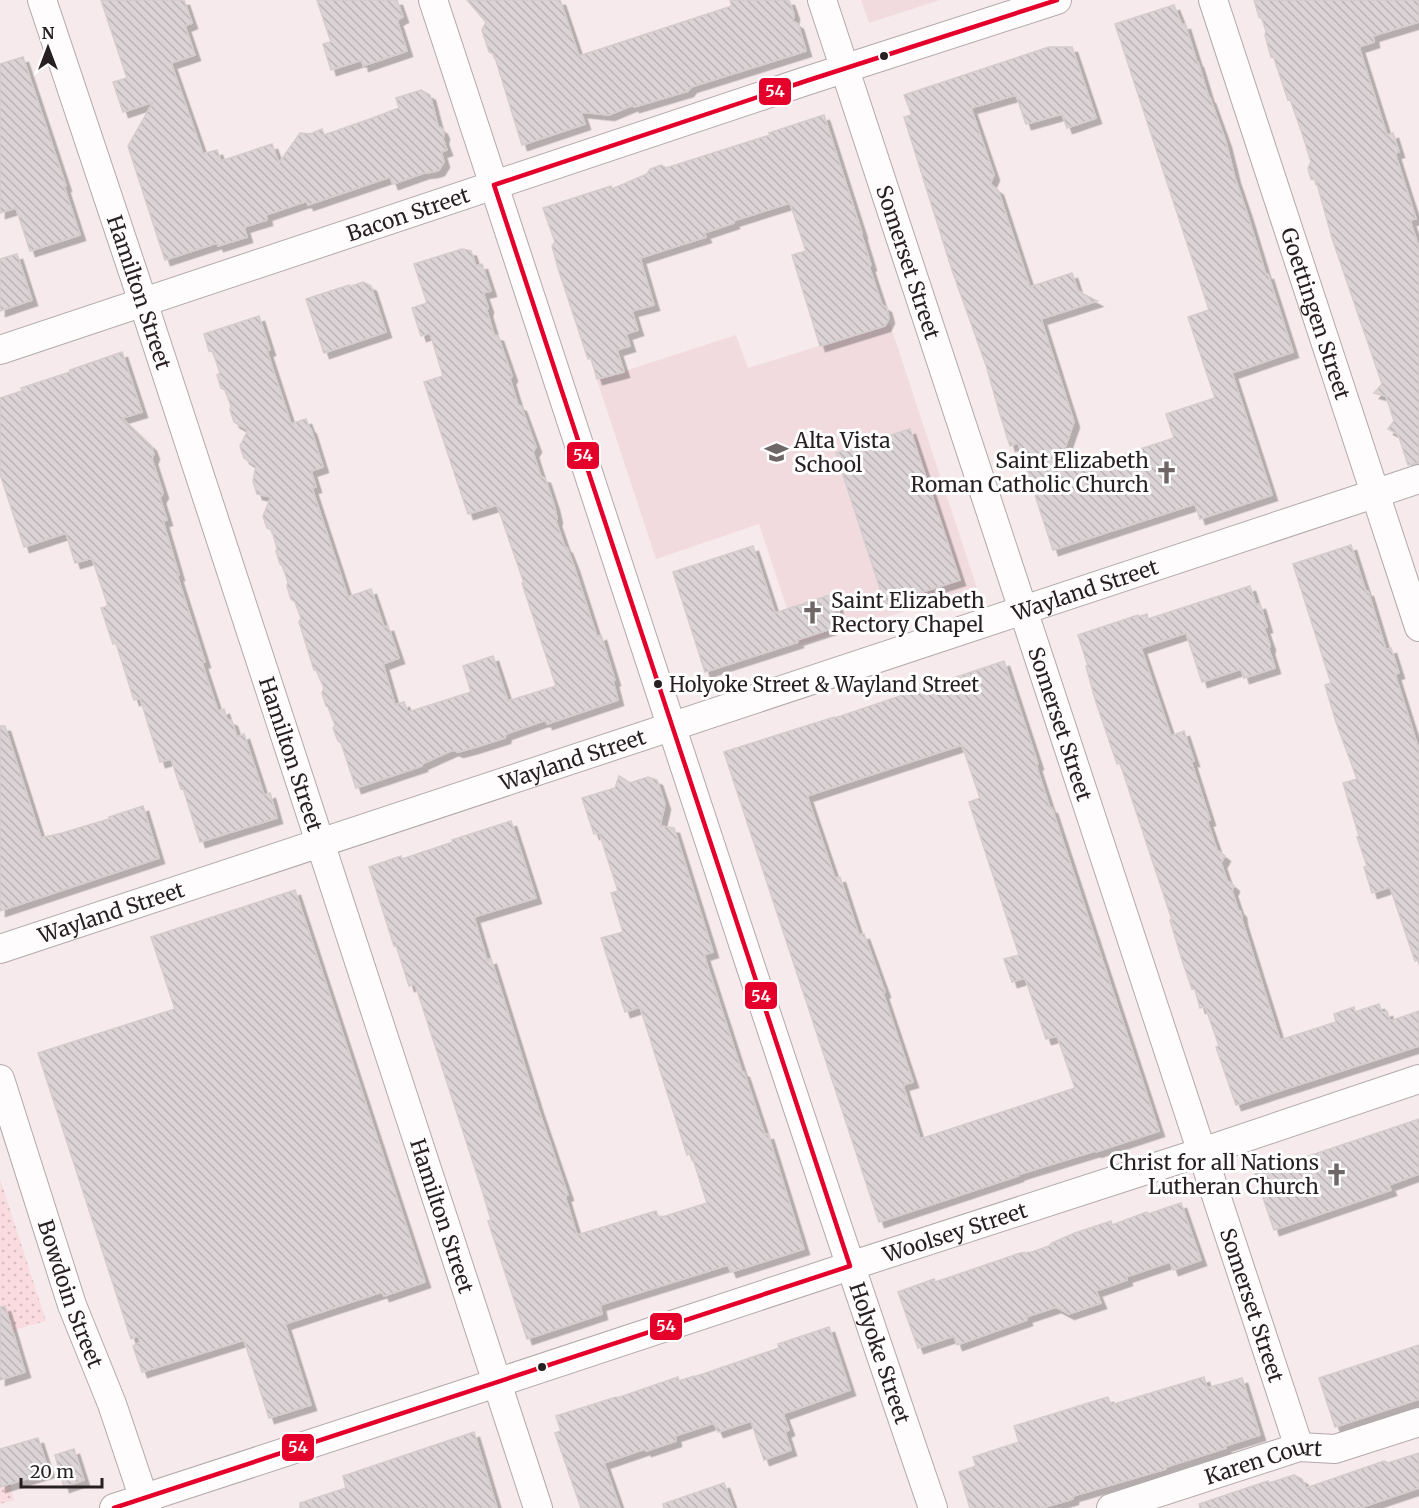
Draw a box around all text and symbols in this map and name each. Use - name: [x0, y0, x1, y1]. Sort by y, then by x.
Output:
- north arrow: [18, 18, 78, 78]
- text: N: [42, 23, 55, 43]
- unlabelled marker: [878, 50, 890, 62]
- line badge: 54: [758, 77, 792, 106]
- text: 54: [765, 81, 785, 101]
- street label: Bacon Street: [343, 181, 473, 247]
- street label: Somerset Street: [870, 182, 946, 343]
- street label: Hamilton Street: [101, 212, 178, 373]
- street label: Goettingen Street: [1275, 224, 1357, 403]
- place label: Alta Vista School: [793, 427, 890, 478]
- school or university icon: Alta Vista School: [763, 439, 789, 465]
- line badge: 54: [566, 441, 600, 470]
- text: 54: [573, 445, 593, 465]
- place label: Saint Elizabeth Roman Catholic Church: [910, 447, 1149, 498]
- church icon: Saint Elizabeth Roman Catholic Church: [1154, 459, 1180, 485]
- street label: Wayland Street: [1008, 553, 1162, 627]
- place label: Saint Elizabeth Rectory Chapel: [831, 587, 985, 638]
- church icon: Saint Elizabeth Rectory Chapel: [800, 599, 826, 625]
- street label: Somerset Street: [1023, 643, 1099, 804]
- place label: Holyoke Street & Wayland Street: [669, 672, 979, 697]
- street label: Hamilton Street: [253, 673, 329, 835]
- marker: Holyoke Street & Wayland Street: [652, 678, 664, 690]
- street label: Wayland Street: [495, 723, 649, 796]
- street label: Wayland Street: [34, 875, 188, 949]
- line badge: 54: [744, 981, 778, 1010]
- text: 54: [751, 986, 771, 1006]
- street label: Hamilton Street: [404, 1135, 480, 1296]
- place label: Christ for all Nations Lutheran Church: [1110, 1149, 1319, 1200]
- church icon: Christ for all Nations Lutheran Church: [1324, 1161, 1350, 1187]
- street label: Woolsey Street: [878, 1196, 1030, 1268]
- street label: Bowdoin Street: [32, 1216, 109, 1372]
- street label: Somerset Street: [1214, 1224, 1290, 1385]
- street label: Holyoke Street: [844, 1279, 917, 1427]
- line badge: 54: [649, 1312, 683, 1341]
- text: 54: [656, 1316, 676, 1336]
- unlabelled marker: [536, 1361, 548, 1373]
- street label: Karen Court: [1201, 1432, 1323, 1490]
- line badge: 54: [281, 1433, 315, 1462]
- text: 54: [288, 1437, 308, 1457]
- scale bar: [21, 1451, 102, 1489]
- text: 20 m: [30, 1460, 74, 1483]

